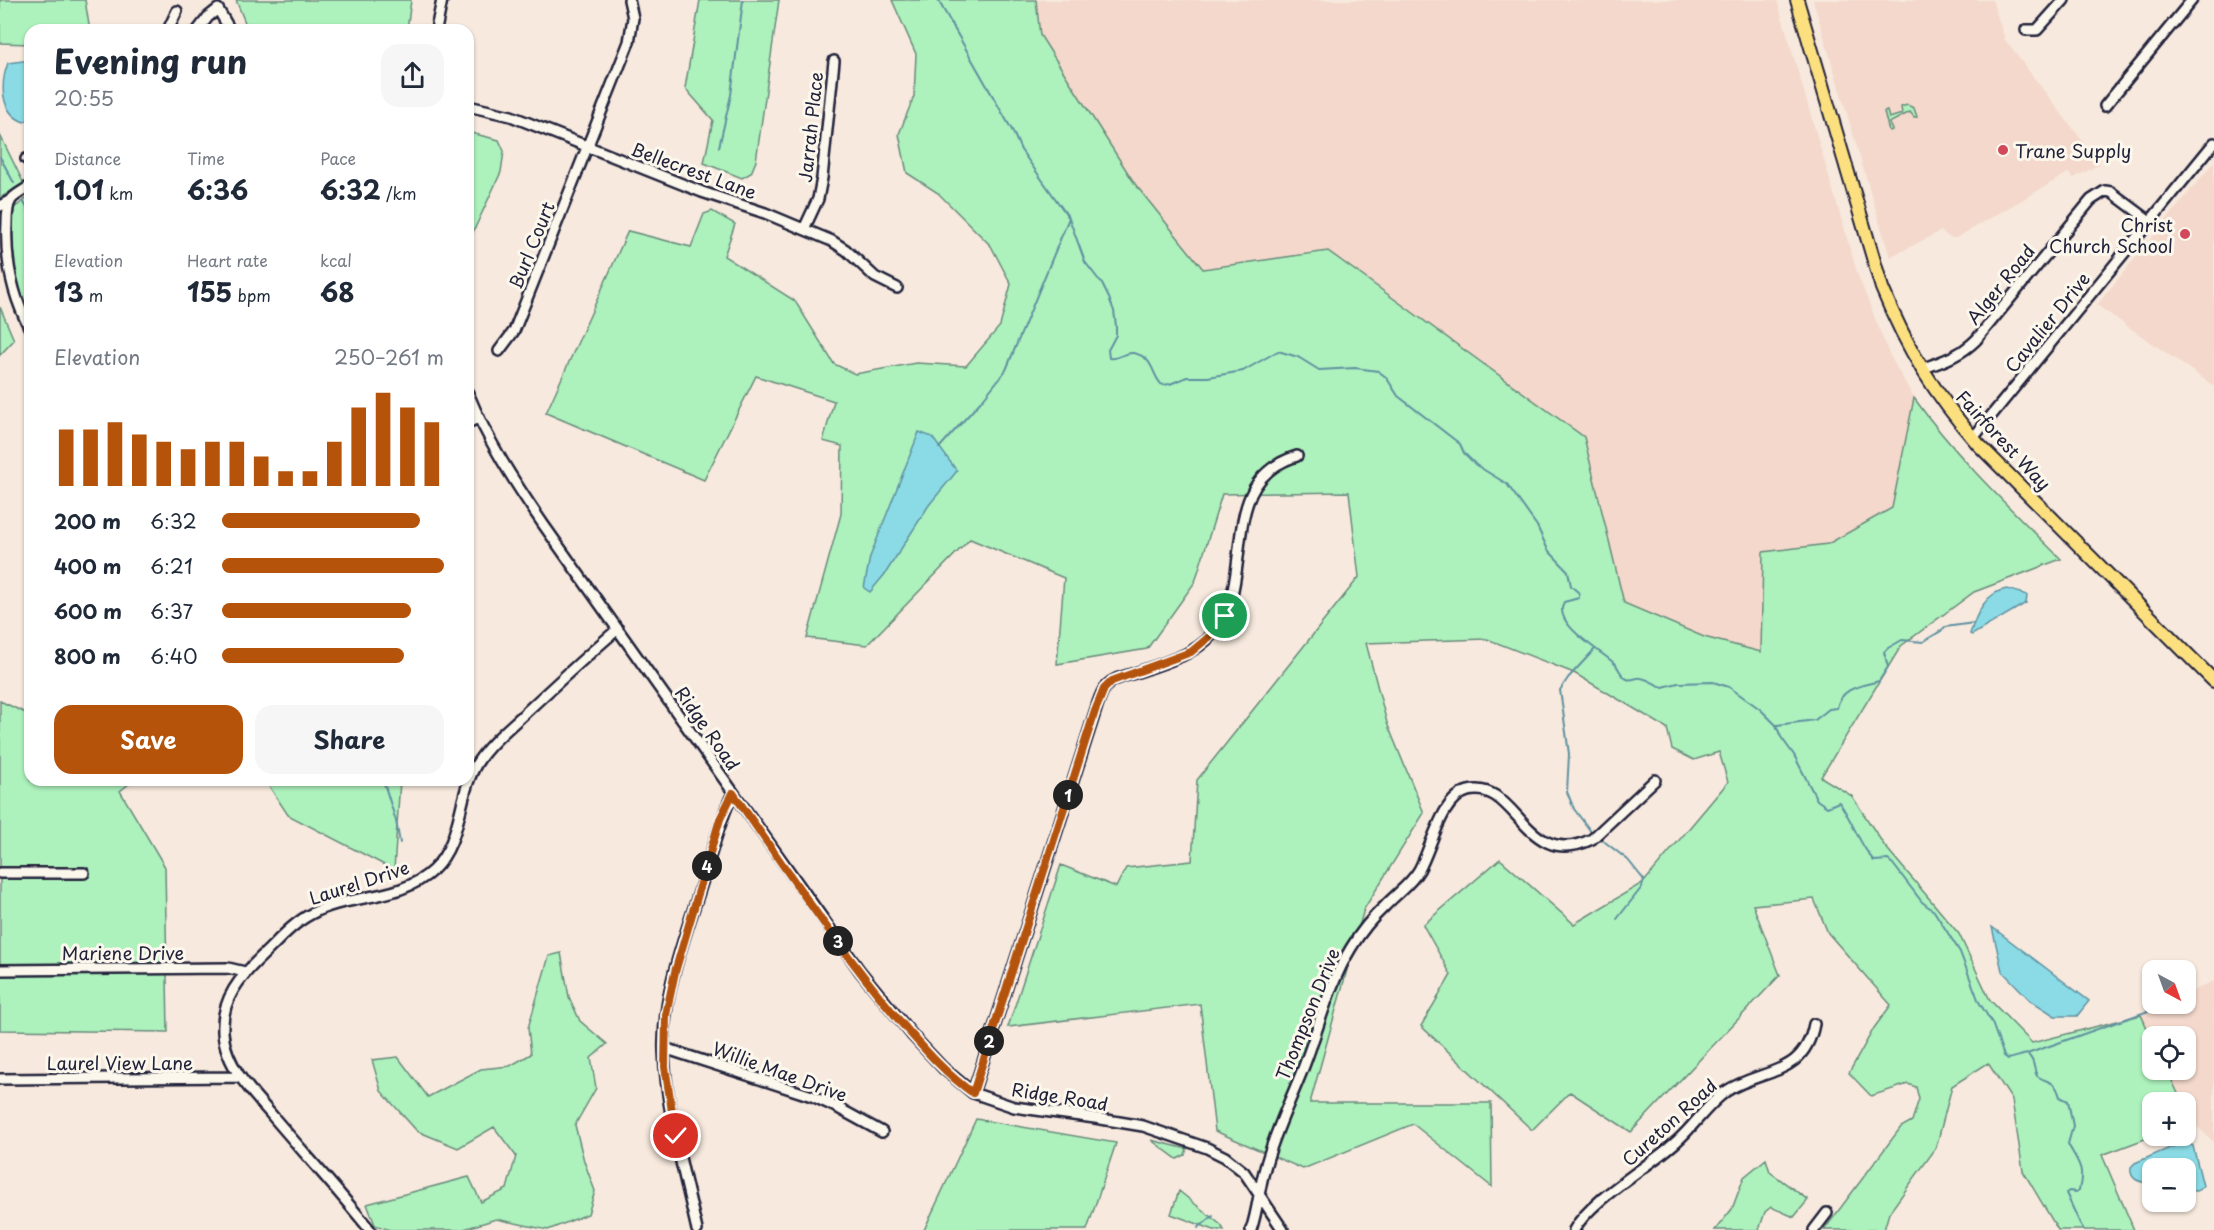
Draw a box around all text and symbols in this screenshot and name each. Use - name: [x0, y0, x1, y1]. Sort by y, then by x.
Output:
- text: Evening run: [54, 35, 247, 85]
- button: share: [381, 44, 444, 107]
- street label: Jarrah Place: [791, 70, 829, 184]
- text: 20:55: [54, 83, 114, 113]
- street label: Bellecrest Lane: [627, 135, 761, 205]
- place label: Trane Supply: [2015, 137, 2131, 164]
- marker: Trane Supply: [1996, 143, 2010, 157]
- text: Distance: [54, 146, 121, 170]
- text: Time: [187, 146, 225, 170]
- text: Pace: [320, 146, 356, 170]
- text: 1.01: [54, 170, 104, 209]
- text: 6:36: [187, 170, 248, 209]
- text: 6:32: [320, 170, 381, 209]
- text: km: [104, 181, 133, 205]
- text: /km: [381, 181, 417, 205]
- street label: Burl Court: [501, 197, 561, 293]
- place label: Christ Church School: [2049, 211, 2173, 259]
- marker: Christ Church School: [2178, 227, 2192, 241]
- street label: Alger Road: [1959, 238, 2041, 330]
- text: Elevation: [54, 248, 123, 272]
- text: Heart rate: [187, 248, 268, 272]
- text: kcal: [320, 248, 352, 272]
- street label: Cavalier Drive: [1998, 266, 2096, 378]
- text: 13: [54, 272, 83, 311]
- text: 155: [187, 272, 232, 311]
- text: 68: [320, 272, 355, 311]
- text: m: [83, 283, 103, 307]
- text: bpm: [232, 283, 271, 307]
- text: Elevation: [54, 342, 140, 372]
- text: 250–261 m: [334, 342, 444, 372]
- street label: Fairforest Way: [1950, 384, 2058, 496]
- text: 200 m: [54, 506, 121, 536]
- text: 6:32: [150, 506, 197, 536]
- text: 400 m: [54, 551, 122, 581]
- text: 6:21: [150, 551, 193, 581]
- pin: [1199, 590, 1250, 641]
- text: 600 m: [54, 596, 122, 626]
- text: 6:37: [150, 596, 193, 626]
- icon: arrive: [1208, 599, 1241, 632]
- text: 800 m: [54, 641, 121, 671]
- text: 6:40: [150, 641, 198, 671]
- street label: Ridge Road: [669, 680, 747, 776]
- button: Save: [54, 705, 243, 774]
- button: Share: [255, 705, 444, 774]
- pin: 1: [1053, 780, 1083, 810]
- text: 1: [1064, 783, 1072, 807]
- pin: 4: [692, 851, 722, 881]
- street label: Laurel Drive: [306, 853, 412, 911]
- text: 4: [702, 854, 712, 878]
- pin: 3: [823, 926, 853, 956]
- text: 3: [833, 929, 843, 953]
- street label: Mariene Drive: [62, 939, 184, 966]
- street label: Thompson Drive: [1268, 944, 1346, 1084]
- north arrow: [2142, 960, 2196, 1014]
- map controls: [2142, 960, 2196, 1212]
- pin: 2: [974, 1026, 1004, 1056]
- button: locate: [2142, 1026, 2196, 1080]
- text: 2: [983, 1029, 995, 1053]
- street label: Willie Mae Drive: [709, 1034, 851, 1108]
- street label: Laurel View Lane: [47, 1049, 193, 1076]
- street label: Cureton Road: [1616, 1072, 1722, 1172]
- street label: Ridge Road: [1010, 1075, 1110, 1117]
- button: +: [2142, 1092, 2196, 1146]
- pin: [650, 1110, 701, 1161]
- icon: check: [659, 1119, 692, 1152]
- button: −: [2142, 1158, 2196, 1212]

